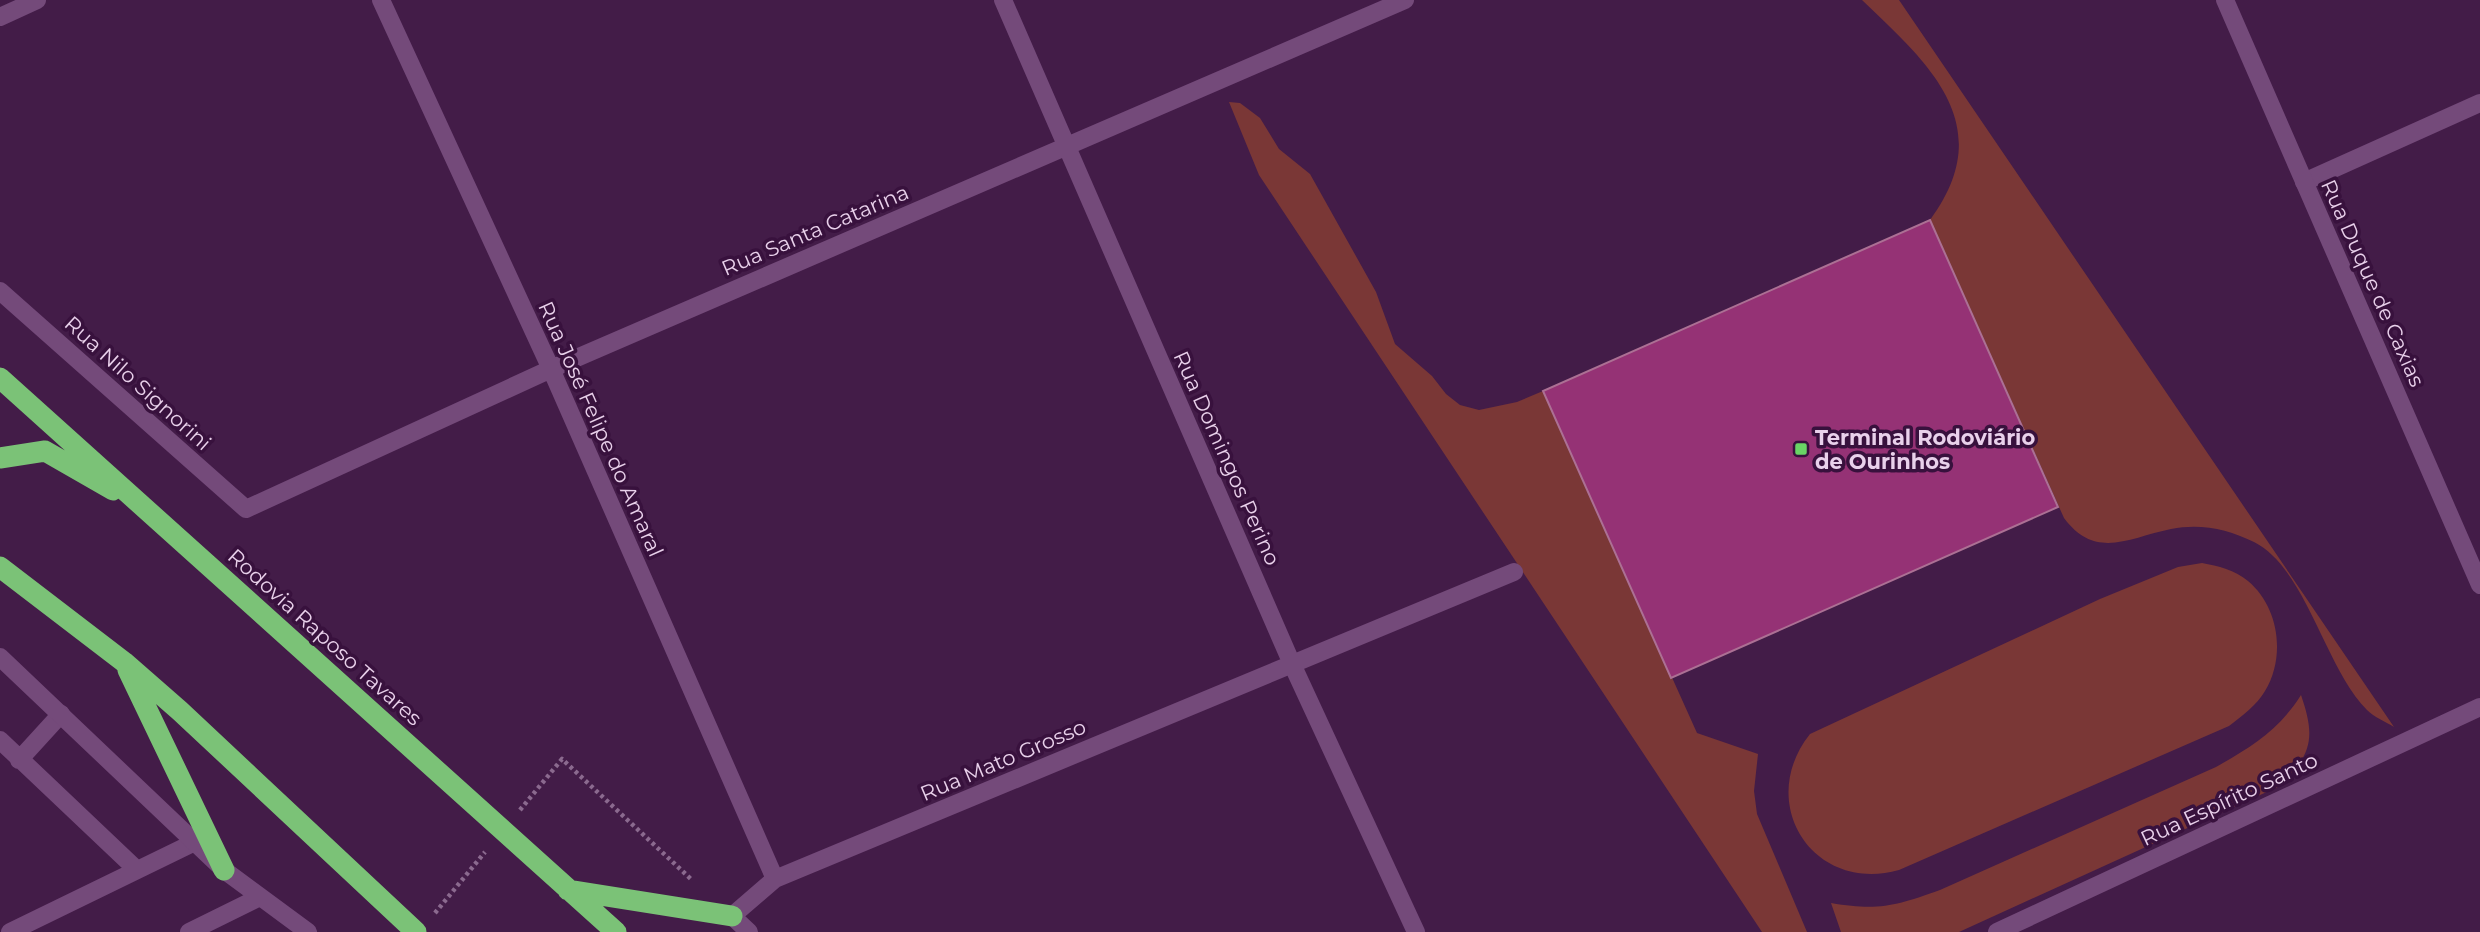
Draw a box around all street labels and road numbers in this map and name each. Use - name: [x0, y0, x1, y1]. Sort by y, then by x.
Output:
- street label: Rua Duque de Caxias: [2316, 175, 2430, 391]
- street label: Rua Santa Catarina: [718, 179, 912, 281]
- street label: Rua José Felipe do Amaral: [533, 297, 669, 561]
- street label: Rua Nilo Signorini: [60, 311, 216, 455]
- street label: Rua Domingos Perino: [1168, 347, 1286, 569]
- street label: Rodovia Raposo Tavares: [223, 543, 427, 731]
- street label: Rua Mato Grosso: [916, 714, 1090, 806]
- street label: Rua Espírito Santo: [2136, 747, 2322, 851]

